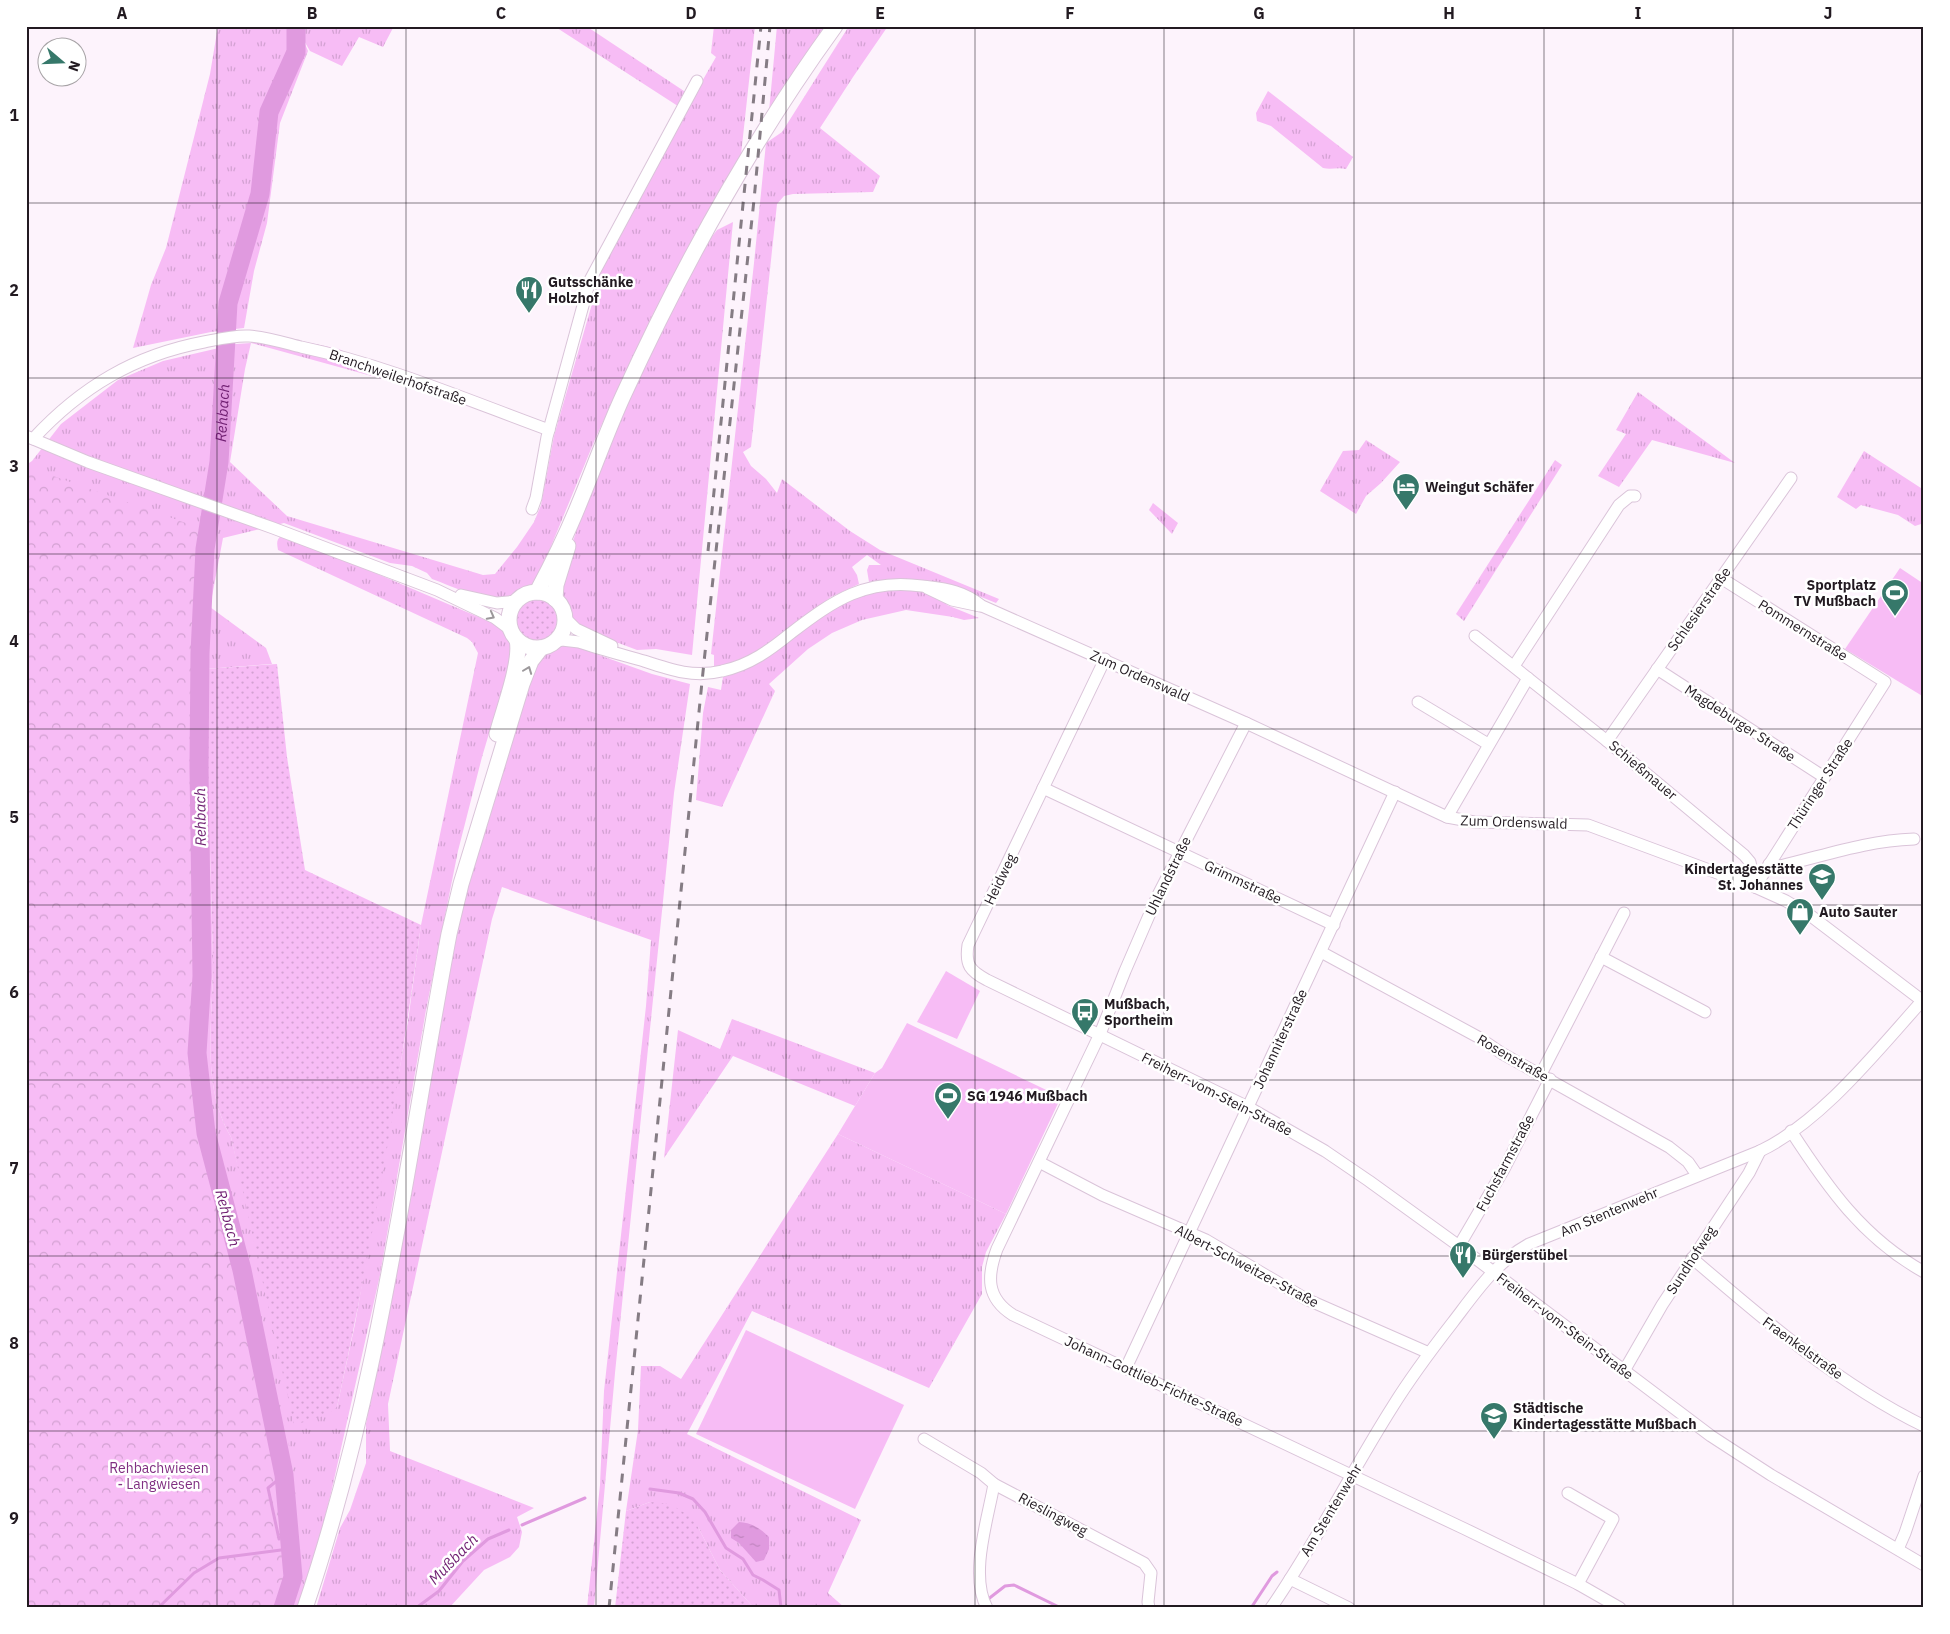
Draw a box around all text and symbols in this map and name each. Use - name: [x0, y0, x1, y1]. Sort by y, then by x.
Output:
- text: A: [117, 3, 128, 23]
- text: B: [307, 3, 318, 23]
- text: C: [496, 3, 506, 23]
- text: D: [685, 3, 697, 23]
- text: E: [875, 3, 885, 23]
- text: F: [1065, 3, 1075, 23]
- text: G: [1253, 3, 1265, 23]
- text: H: [1443, 3, 1455, 23]
- text: I: [1635, 3, 1642, 23]
- text: J: [1824, 3, 1832, 23]
- north arrow: [38, 38, 88, 88]
- text: N: [64, 59, 84, 74]
- text: 1: [9, 105, 19, 125]
- place label: Gutsschänke Holzhof: [548, 273, 633, 307]
- restaurant icon: Gutsschänke Holzhof: [514, 275, 544, 314]
- text: 2: [9, 280, 19, 300]
- street label: Branchweilerhofstraße: [327, 345, 469, 409]
- water label: Rehbach: [211, 383, 233, 443]
- text: 3: [9, 456, 19, 476]
- hotel icon: Weingut Schäfer: [1391, 472, 1421, 511]
- place label: Weingut Schäfer: [1425, 478, 1534, 496]
- street label: Schlesierstraße: [1663, 563, 1735, 655]
- place label: Sportplatz TV Mußbach: [1794, 576, 1876, 610]
- sports icon: Sportplatz TV Mußbach: [1880, 578, 1910, 617]
- street label: Pommernstraße: [1755, 595, 1851, 665]
- one-way arrow: [485, 610, 494, 620]
- text: 4: [9, 631, 19, 651]
- street label: Zum Ordenswald: [1087, 646, 1193, 706]
- one-way arrow: [521, 666, 532, 675]
- street label: Magdeburger Straße: [1681, 680, 1799, 766]
- street label: Thüringer Straße: [1784, 734, 1857, 833]
- street label: Schießmauer: [1605, 736, 1681, 804]
- water label: Rehbach: [190, 788, 210, 846]
- text: 5: [9, 807, 19, 827]
- street label: Zum Ordenswald: [1460, 811, 1568, 833]
- street label: Uhlandstraße: [1141, 833, 1195, 918]
- street label: Heidweg: [980, 850, 1020, 908]
- street label: Grimmstraße: [1201, 856, 1285, 908]
- place label: Kindertagesstätte St. Johannes: [1684, 860, 1803, 894]
- school or university icon: Kindertagesstätte St. Johannes: [1807, 862, 1837, 901]
- shop icon: Auto Sauter: [1785, 897, 1815, 936]
- place label: Auto Sauter: [1819, 903, 1898, 921]
- text: 6: [9, 982, 19, 1002]
- street label: Johanniterstraße: [1249, 986, 1311, 1092]
- place label: Mußbach, Sportheim: [1104, 995, 1173, 1029]
- bus stop icon: Mußbach, Sportheim: [1070, 997, 1100, 1036]
- street label: Rosenstraße: [1474, 1030, 1552, 1086]
- street label: Freiherr-vom-Stein-Straße: [1139, 1048, 1296, 1140]
- sports icon: SG 1946 Mußbach: [933, 1081, 963, 1120]
- place label: SG 1946 Mußbach: [967, 1087, 1088, 1105]
- street label: Fuchsfarmstraße: [1472, 1111, 1538, 1215]
- text: 7: [9, 1158, 19, 1178]
- street label: Am Stentenwehr: [1557, 1183, 1661, 1241]
- water label: Rehbach: [211, 1187, 245, 1249]
- street label: Albert-Schweitzer-Straße: [1172, 1220, 1322, 1312]
- street label: Sundhofweg: [1662, 1222, 1720, 1298]
- restaurant icon: Bürgerstübel: [1448, 1240, 1478, 1279]
- place label: Bürgerstübel: [1482, 1246, 1568, 1264]
- street label: Freiherr-vom-Stein-Straße: [1493, 1269, 1637, 1384]
- street label: Fraenkelstraße: [1759, 1313, 1847, 1383]
- street label: Johann-Gottlieb-Fichte-Straße: [1062, 1332, 1246, 1430]
- text: 8: [9, 1333, 19, 1353]
- place label: Städtische Kindertagesstätte Mußbach: [1513, 1399, 1697, 1433]
- school or university icon: Städtische Kindertagesstätte Mußbach: [1479, 1401, 1509, 1440]
- park label: Rehbachwiesen - Langwiesen: [109, 1459, 209, 1493]
- street label: Am Stentenwehr: [1296, 1460, 1366, 1560]
- street label: Rieslingweg: [1015, 1488, 1091, 1540]
- text: 9: [9, 1508, 19, 1528]
- water label: Mußbach: [424, 1530, 482, 1588]

